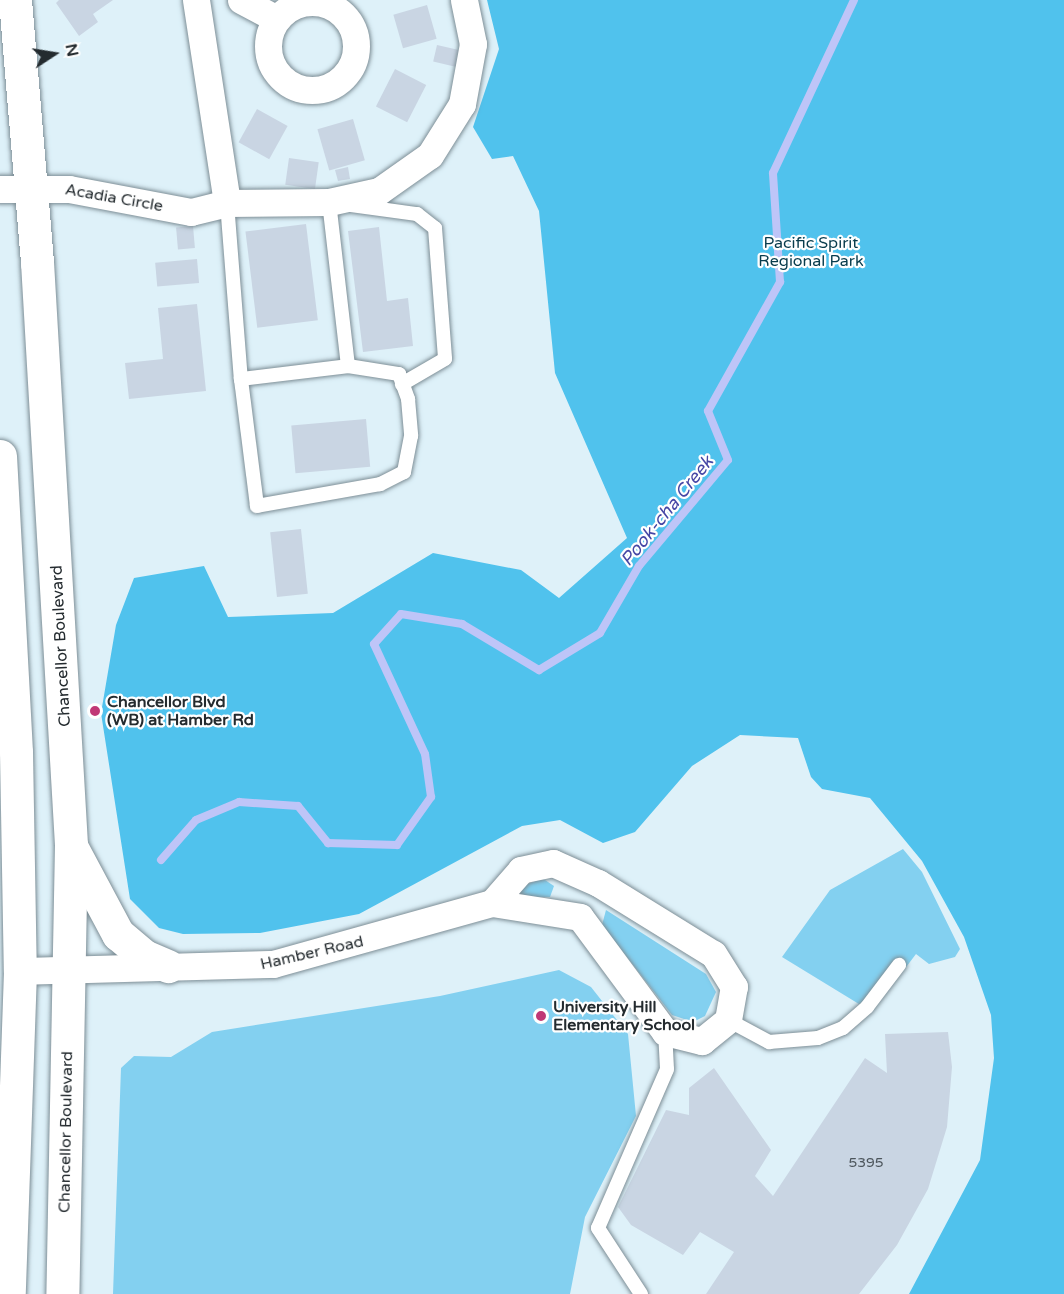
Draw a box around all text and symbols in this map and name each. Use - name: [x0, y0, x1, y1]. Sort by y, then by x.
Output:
- north arrow: [24, 24, 84, 84]
- text: N: [60, 42, 83, 59]
- street label: Acadia Circle: [64, 180, 164, 216]
- park label: Pacific Spirit Regional Park: [758, 233, 864, 271]
- water label: Pook-cha Creek: [616, 452, 718, 570]
- street label: Chancellor Boulevard: [47, 565, 75, 727]
- place label: Chancellor Blvd (WB) at Hamber Rd: [107, 692, 254, 730]
- marker: Chancellor Blvd (WB) at Hamber Rd: [88, 704, 102, 718]
- street label: Hamber Road: [258, 932, 366, 974]
- place label: University Hill Elementary School: [553, 997, 695, 1035]
- marker: University Hill Elementary School: [534, 1009, 548, 1023]
- street label: Chancellor Boulevard: [55, 1051, 77, 1213]
- house number: 5395: [848, 1155, 884, 1171]

